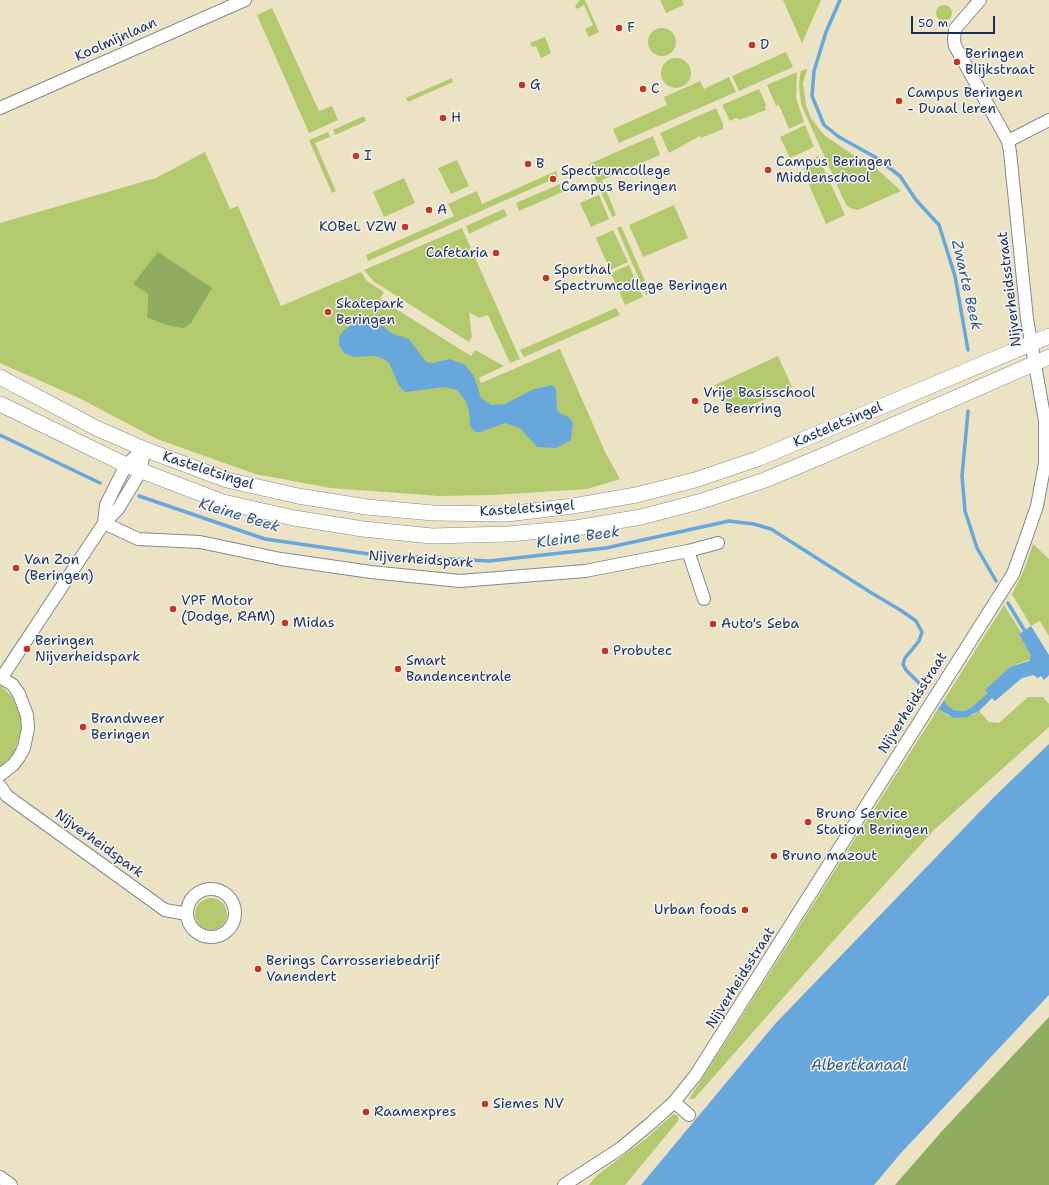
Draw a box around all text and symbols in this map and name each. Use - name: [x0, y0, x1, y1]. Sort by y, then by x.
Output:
- scale bar: [913, 8, 997, 34]
- street label: Koolmijnlaan: [72, 14, 160, 66]
- text: 50 m: [918, 15, 948, 31]
- place label: F: [627, 20, 635, 36]
- marker: F: [614, 23, 624, 33]
- place label: D: [760, 37, 769, 53]
- marker: D: [747, 40, 757, 50]
- place label: Beringen Blijkstraat: [965, 46, 1035, 78]
- marker: Beringen Blijkstraat: [952, 57, 962, 67]
- place label: G: [530, 77, 541, 93]
- marker: G: [517, 80, 527, 90]
- place label: C: [651, 81, 660, 97]
- marker: C: [638, 84, 648, 94]
- place label: Campus Beringen - Duaal leren: [907, 85, 1023, 118]
- marker: Campus Beringen - Duaal leren: [894, 96, 904, 106]
- place label: H: [451, 110, 461, 126]
- marker: H: [438, 113, 448, 123]
- place label: I: [364, 148, 372, 164]
- marker: I: [351, 151, 361, 161]
- place label: Campus Beringen Middenschool: [776, 154, 892, 186]
- place label: B: [536, 156, 544, 172]
- marker: B: [523, 159, 533, 169]
- place label: Spectrumcollege Campus Beringen: [561, 163, 677, 196]
- marker: Campus Beringen Middenschool: [763, 165, 773, 175]
- marker: Spectrumcollege Campus Beringen: [548, 174, 558, 184]
- place label: A: [437, 202, 447, 218]
- marker: A: [424, 205, 434, 215]
- place label: KOBeL VZW: [319, 219, 397, 235]
- marker: KOBeL VZW: [400, 222, 410, 232]
- street label: Nijverheidsstraat: [995, 230, 1025, 348]
- water label: Zwarte Beek: [947, 238, 985, 332]
- place label: Cafetaria: [426, 245, 488, 261]
- marker: Cafetaria: [491, 248, 501, 258]
- place label: Sporthal Spectrumcollege Beringen: [554, 262, 727, 294]
- marker: Sporthal Spectrumcollege Beringen: [541, 273, 551, 283]
- place label: Skatepark Beringen: [336, 296, 404, 328]
- marker: Skatepark Beringen: [323, 307, 333, 317]
- place label: Vrije Basisschool De Beerring: [703, 385, 815, 418]
- marker: Vrije Basisschool De Beerring: [690, 396, 700, 406]
- street label: Kasteletsingel: [791, 399, 885, 451]
- street label: Kasteletsingel: [160, 448, 256, 494]
- water label: Kleine Beek: [196, 495, 282, 537]
- street label: Kasteletsingel: [479, 497, 575, 521]
- water label: Kleine Beek: [535, 523, 621, 553]
- street label: Nijverheidspark: [368, 548, 474, 572]
- place label: Van Zon (Beringen): [24, 552, 93, 584]
- marker: Van Zon (Beringen): [11, 563, 21, 573]
- place label: VPF Motor (Dodge, RAM): [181, 593, 275, 626]
- marker: VPF Motor (Dodge, RAM): [168, 604, 178, 614]
- place label: Midas: [293, 615, 335, 631]
- place label: Auto's Seba: [721, 616, 799, 632]
- marker: Midas: [280, 618, 290, 628]
- marker: Auto's Seba: [708, 619, 718, 629]
- place label: Beringen Nijverheidspark: [35, 633, 140, 666]
- place label: Probutec: [613, 643, 672, 659]
- marker: Beringen Nijverheidspark: [22, 644, 32, 654]
- marker: Probutec: [600, 646, 610, 656]
- street label: Nijverheidsstraat: [875, 649, 951, 757]
- place label: Smart Bandencentrale: [406, 653, 512, 686]
- marker: Smart Bandencentrale: [393, 664, 403, 674]
- place label: Brandweer Beringen: [91, 711, 165, 744]
- marker: Brandweer Beringen: [78, 722, 88, 732]
- street label: Nijverheidspark: [51, 806, 147, 882]
- place label: Bruno Service Station Beringen: [816, 806, 928, 838]
- marker: Bruno Service Station Beringen: [803, 817, 813, 827]
- place label: Bruno mazout: [782, 848, 877, 864]
- marker: Bruno mazout: [769, 851, 779, 861]
- place label: Urban foods: [654, 902, 737, 918]
- marker: Urban foods: [740, 905, 750, 915]
- street label: Nijverheidsstraat: [703, 924, 779, 1032]
- place label: Berings Carrosseriebedrijf Vanendert: [266, 953, 440, 986]
- marker: Berings Carrosseriebedrijf Vanendert: [253, 964, 263, 974]
- water label: Albertkanaal: [811, 1057, 907, 1075]
- place label: Siemes NV: [493, 1096, 564, 1112]
- marker: Siemes NV: [480, 1099, 490, 1109]
- place label: Raamexpres: [374, 1104, 456, 1120]
- marker: Raamexpres: [361, 1107, 371, 1117]

